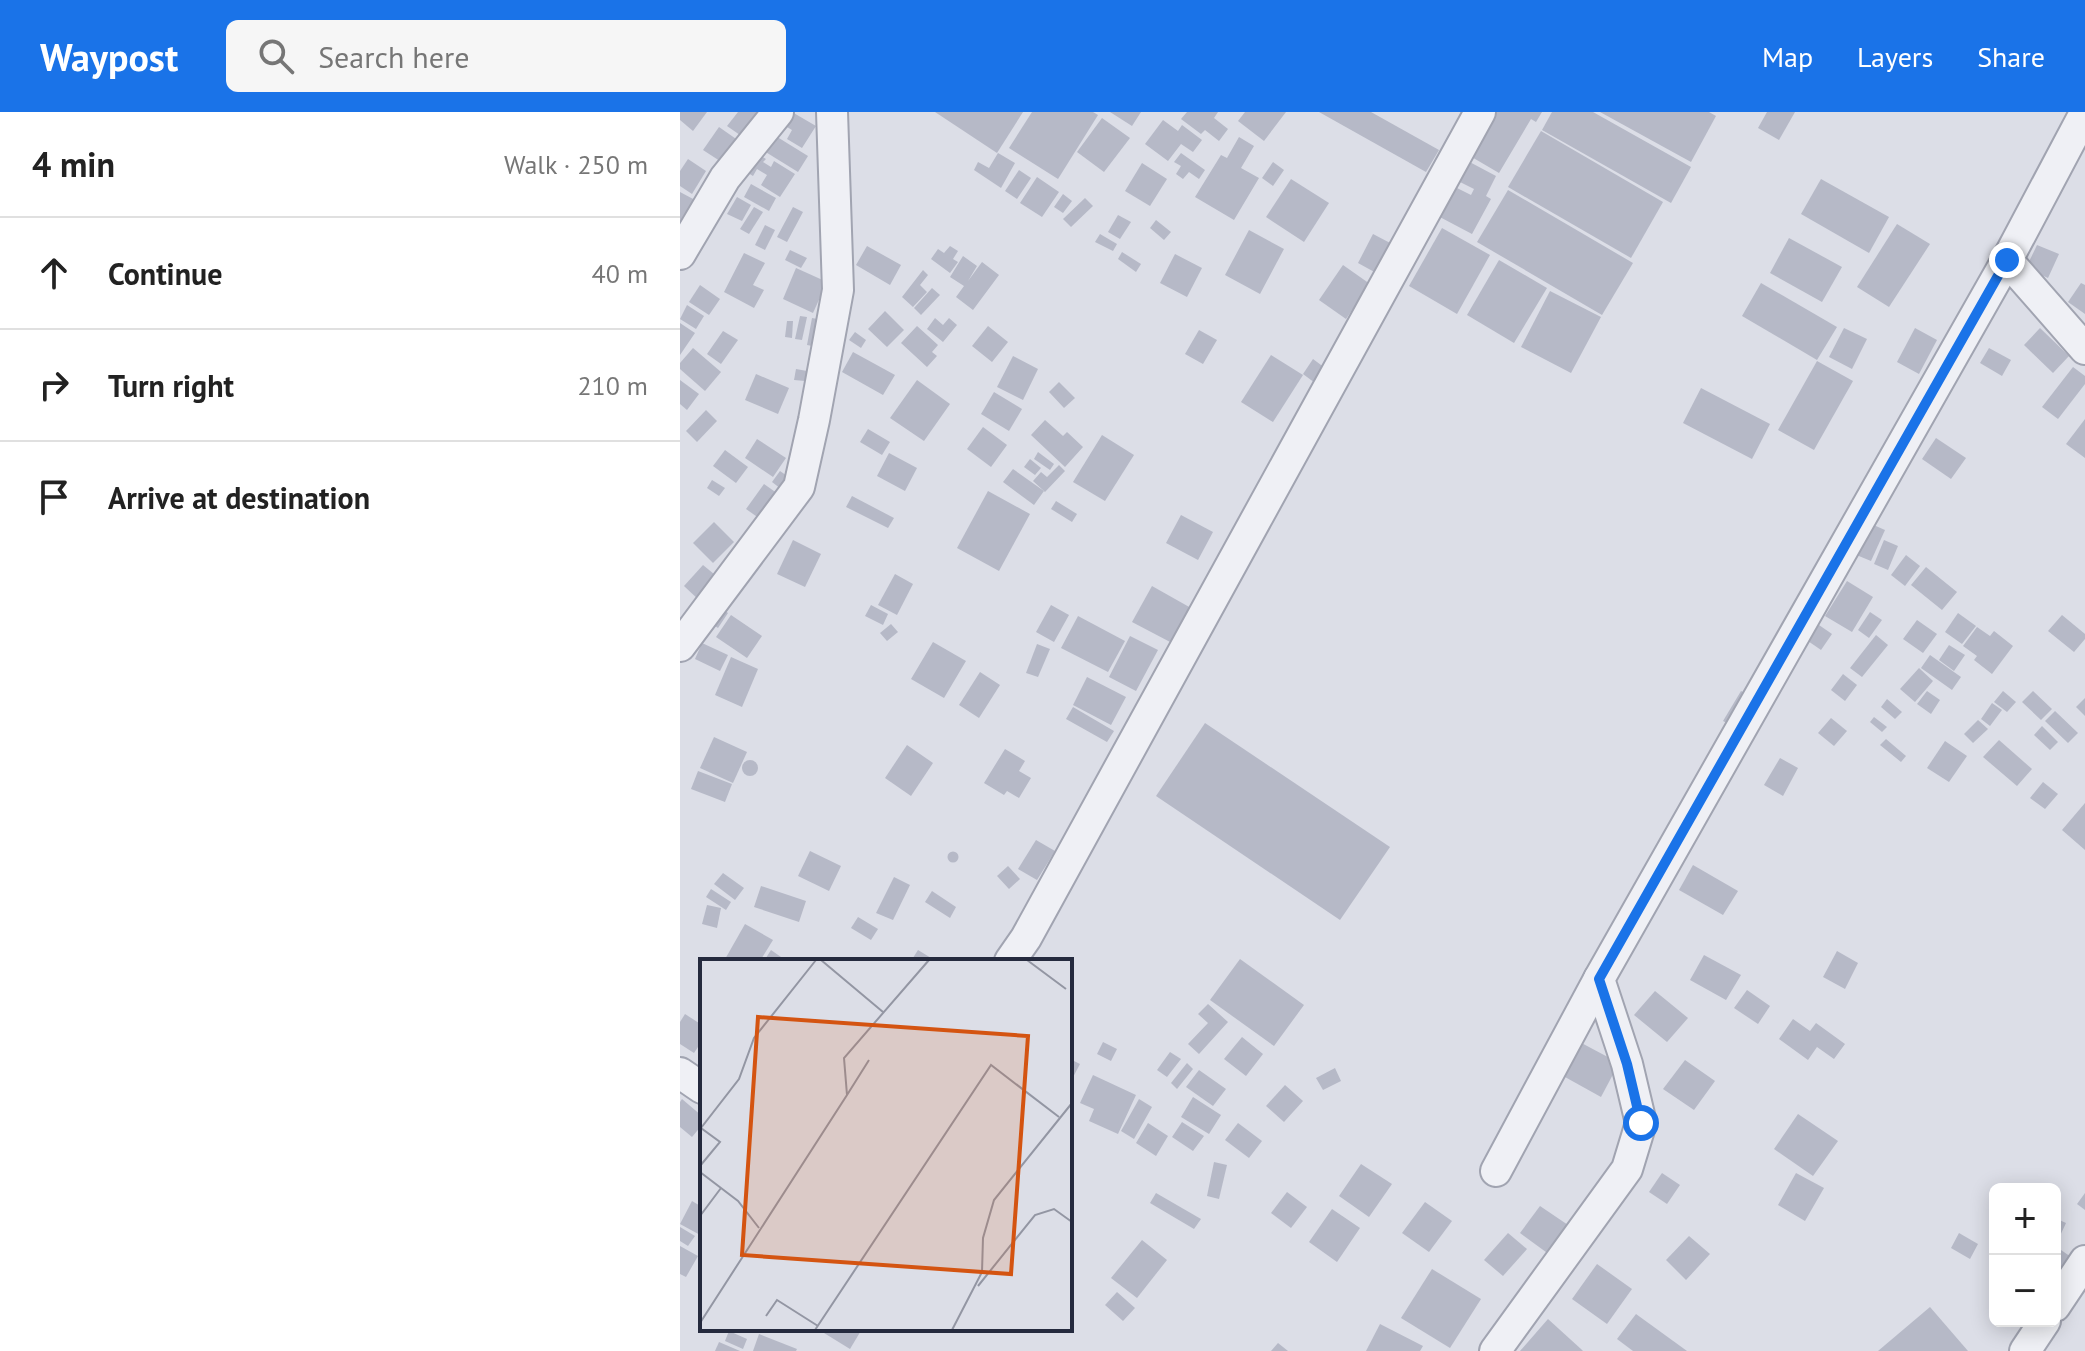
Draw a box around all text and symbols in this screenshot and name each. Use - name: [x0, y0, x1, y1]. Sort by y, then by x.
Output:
- search box: [226, 20, 786, 92]
- text: Waypost: [40, 32, 178, 81]
- icon: search: [254, 34, 298, 78]
- text: Search here: [318, 37, 469, 76]
- text: Map: [1762, 38, 1813, 75]
- text: Layers: [1857, 38, 1933, 75]
- text: Share: [1977, 38, 2045, 75]
- text: 4 min: [32, 142, 115, 186]
- text: Walk · 250 m: [504, 148, 648, 181]
- route end: [1989, 242, 2025, 278]
- icon: ahead: [32, 251, 76, 295]
- text: Continue: [108, 254, 222, 293]
- text: 40 m: [592, 257, 648, 290]
- icon: right: [32, 363, 76, 407]
- text: Turn right: [108, 366, 234, 405]
- text: 210 m: [577, 369, 648, 402]
- icon: arrive: [32, 475, 76, 519]
- text: Arrive at destination: [108, 478, 370, 517]
- inset map: [700, 959, 1072, 1331]
- route start: [1623, 1105, 1659, 1141]
- map controls: [1989, 1183, 2061, 1327]
- button: +: [1989, 1183, 2061, 1255]
- button: −: [1989, 1255, 2061, 1327]

